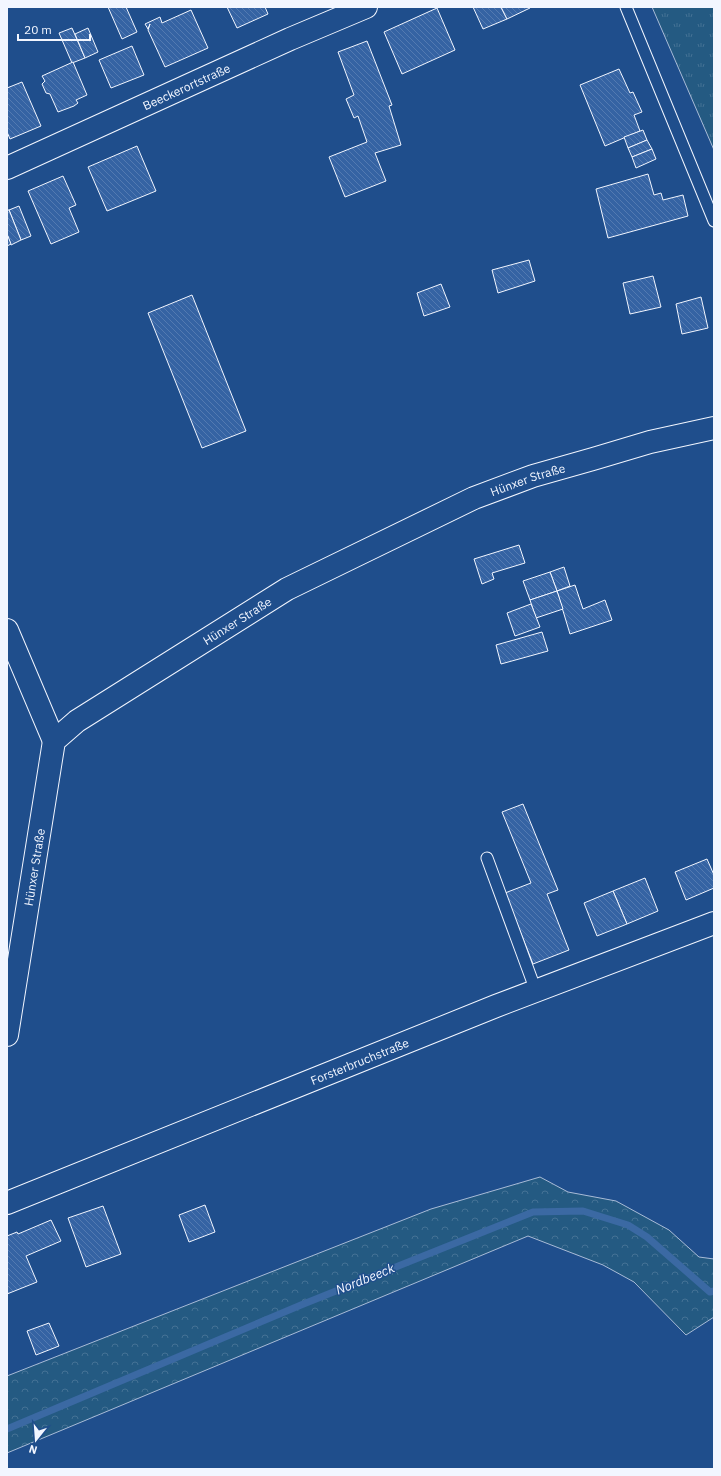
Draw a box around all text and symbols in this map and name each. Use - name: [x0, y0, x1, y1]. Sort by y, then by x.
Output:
- scale bar: [18, 16, 90, 42]
- text: 20 m: [24, 22, 52, 37]
- street label: Beeckerortstraße: [140, 60, 233, 113]
- street label: Hünxer Straße: [488, 460, 567, 499]
- street label: Hünxer Straße: [200, 593, 274, 648]
- street label: Hünxer Straße: [20, 827, 47, 907]
- street label: Forsterbruchstraße: [308, 1034, 411, 1088]
- water label: Nordbeeck: [333, 1259, 397, 1299]
- north arrow: [16, 1420, 56, 1460]
- text: N: [27, 1442, 39, 1457]

